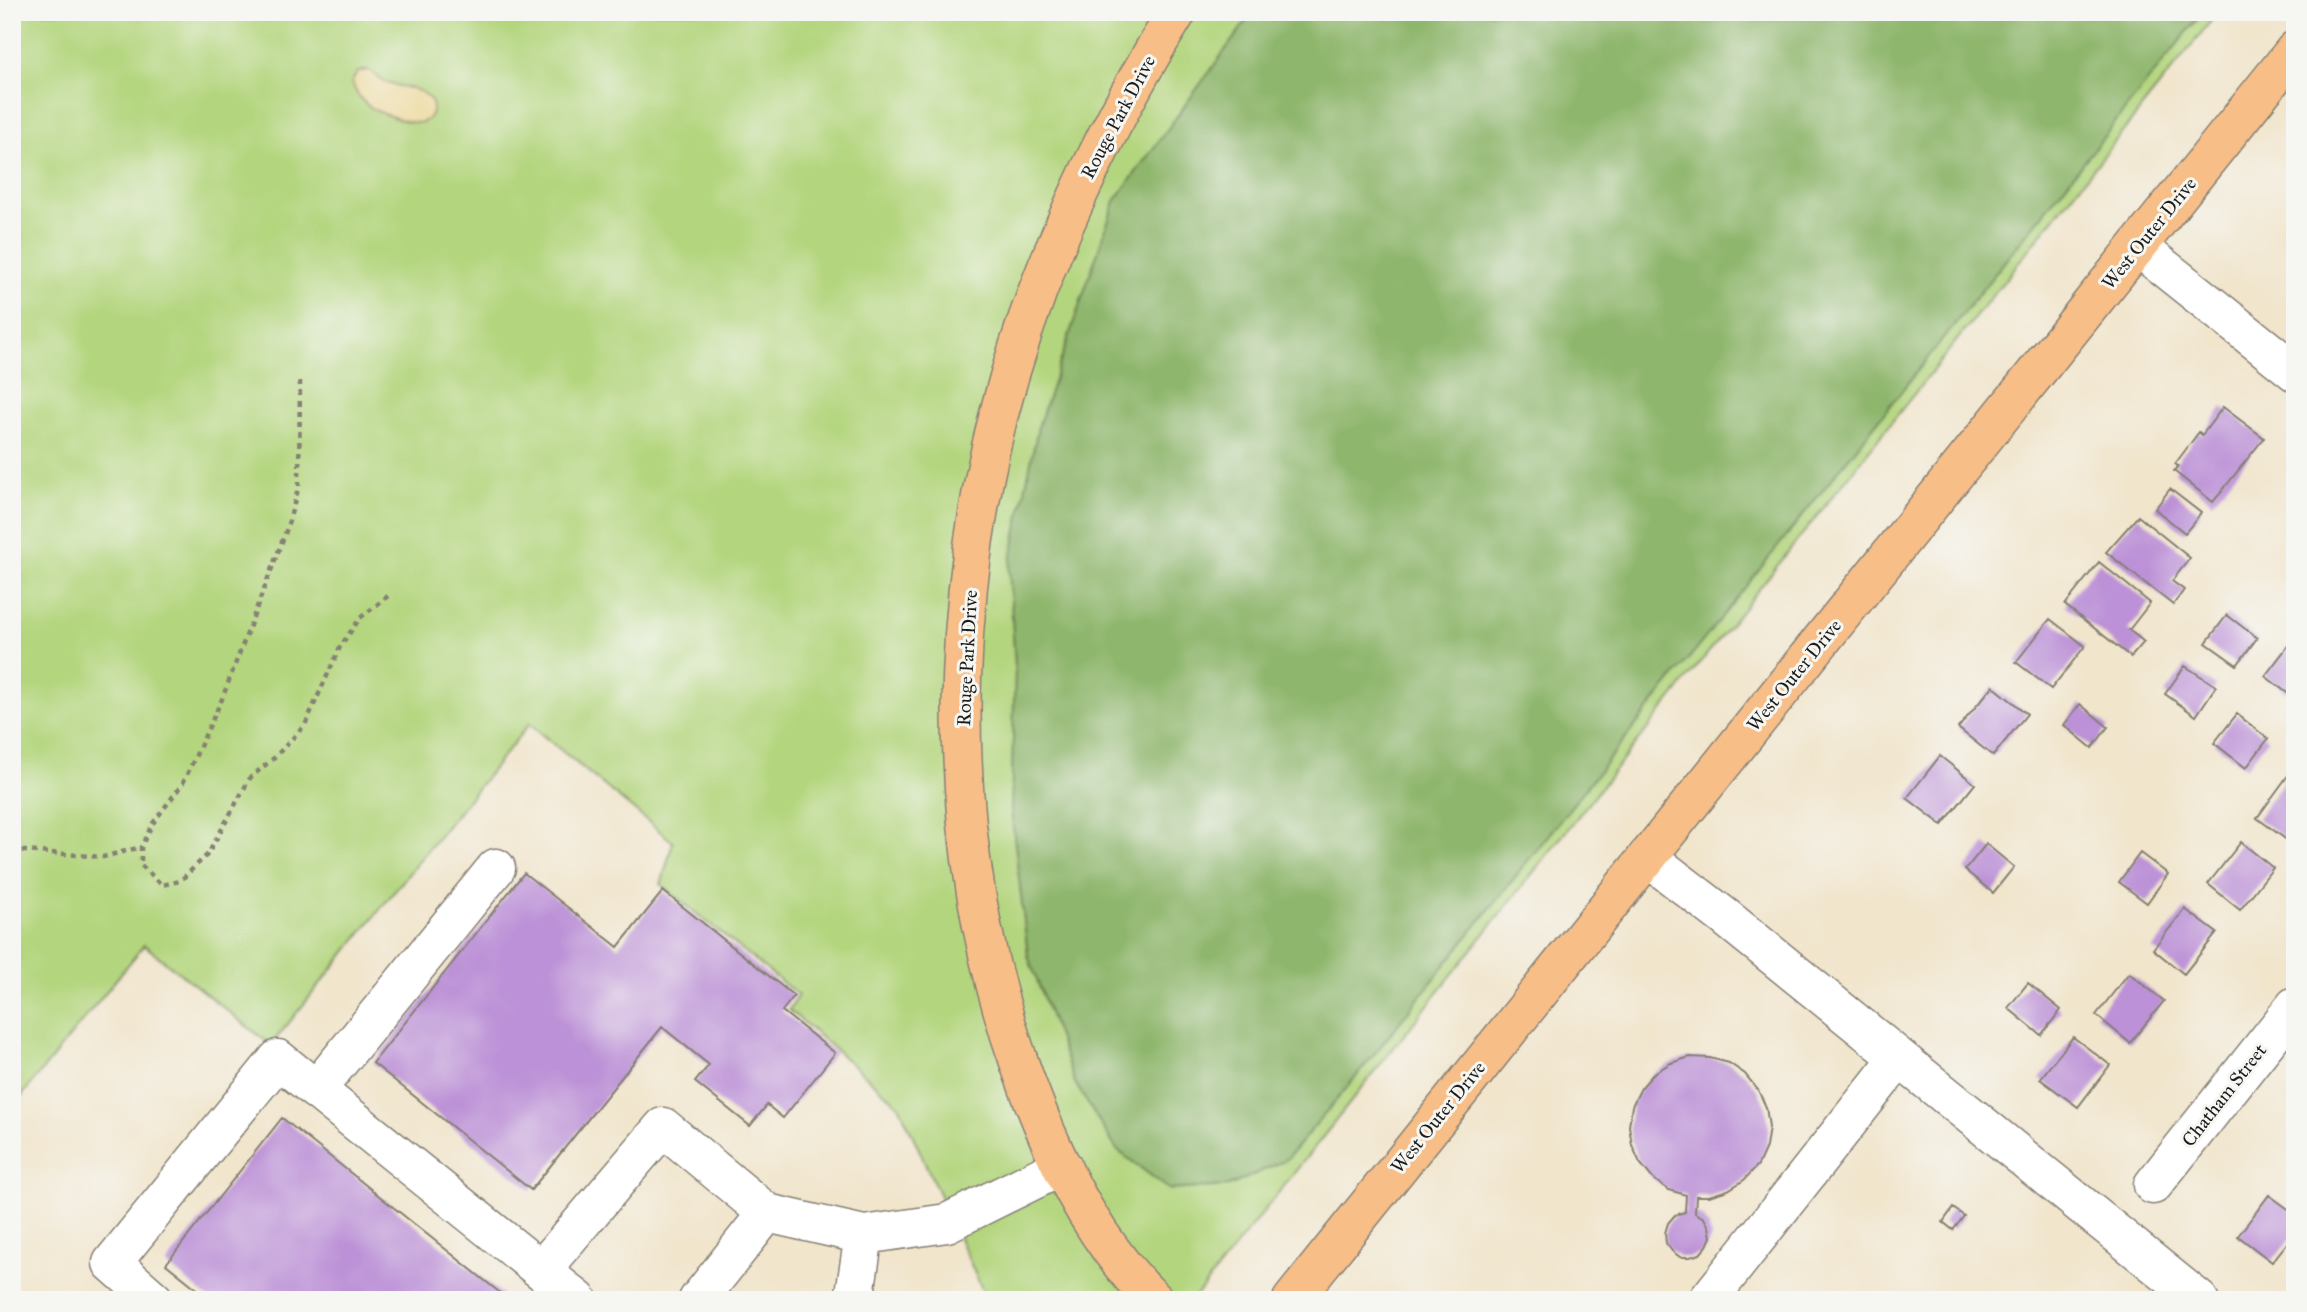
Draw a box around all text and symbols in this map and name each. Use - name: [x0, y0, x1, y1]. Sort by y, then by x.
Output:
- street label: Rouge Park Drive: [1076, 51, 1161, 183]
- street label: West Outer Drive: [2097, 172, 2201, 294]
- street label: Rouge Park Drive: [952, 589, 983, 727]
- street label: West Outer Drive: [1742, 614, 1846, 736]
- street label: Chatham Street: [2177, 1039, 2271, 1151]
- street label: West Outer Drive: [1386, 1056, 1490, 1178]

